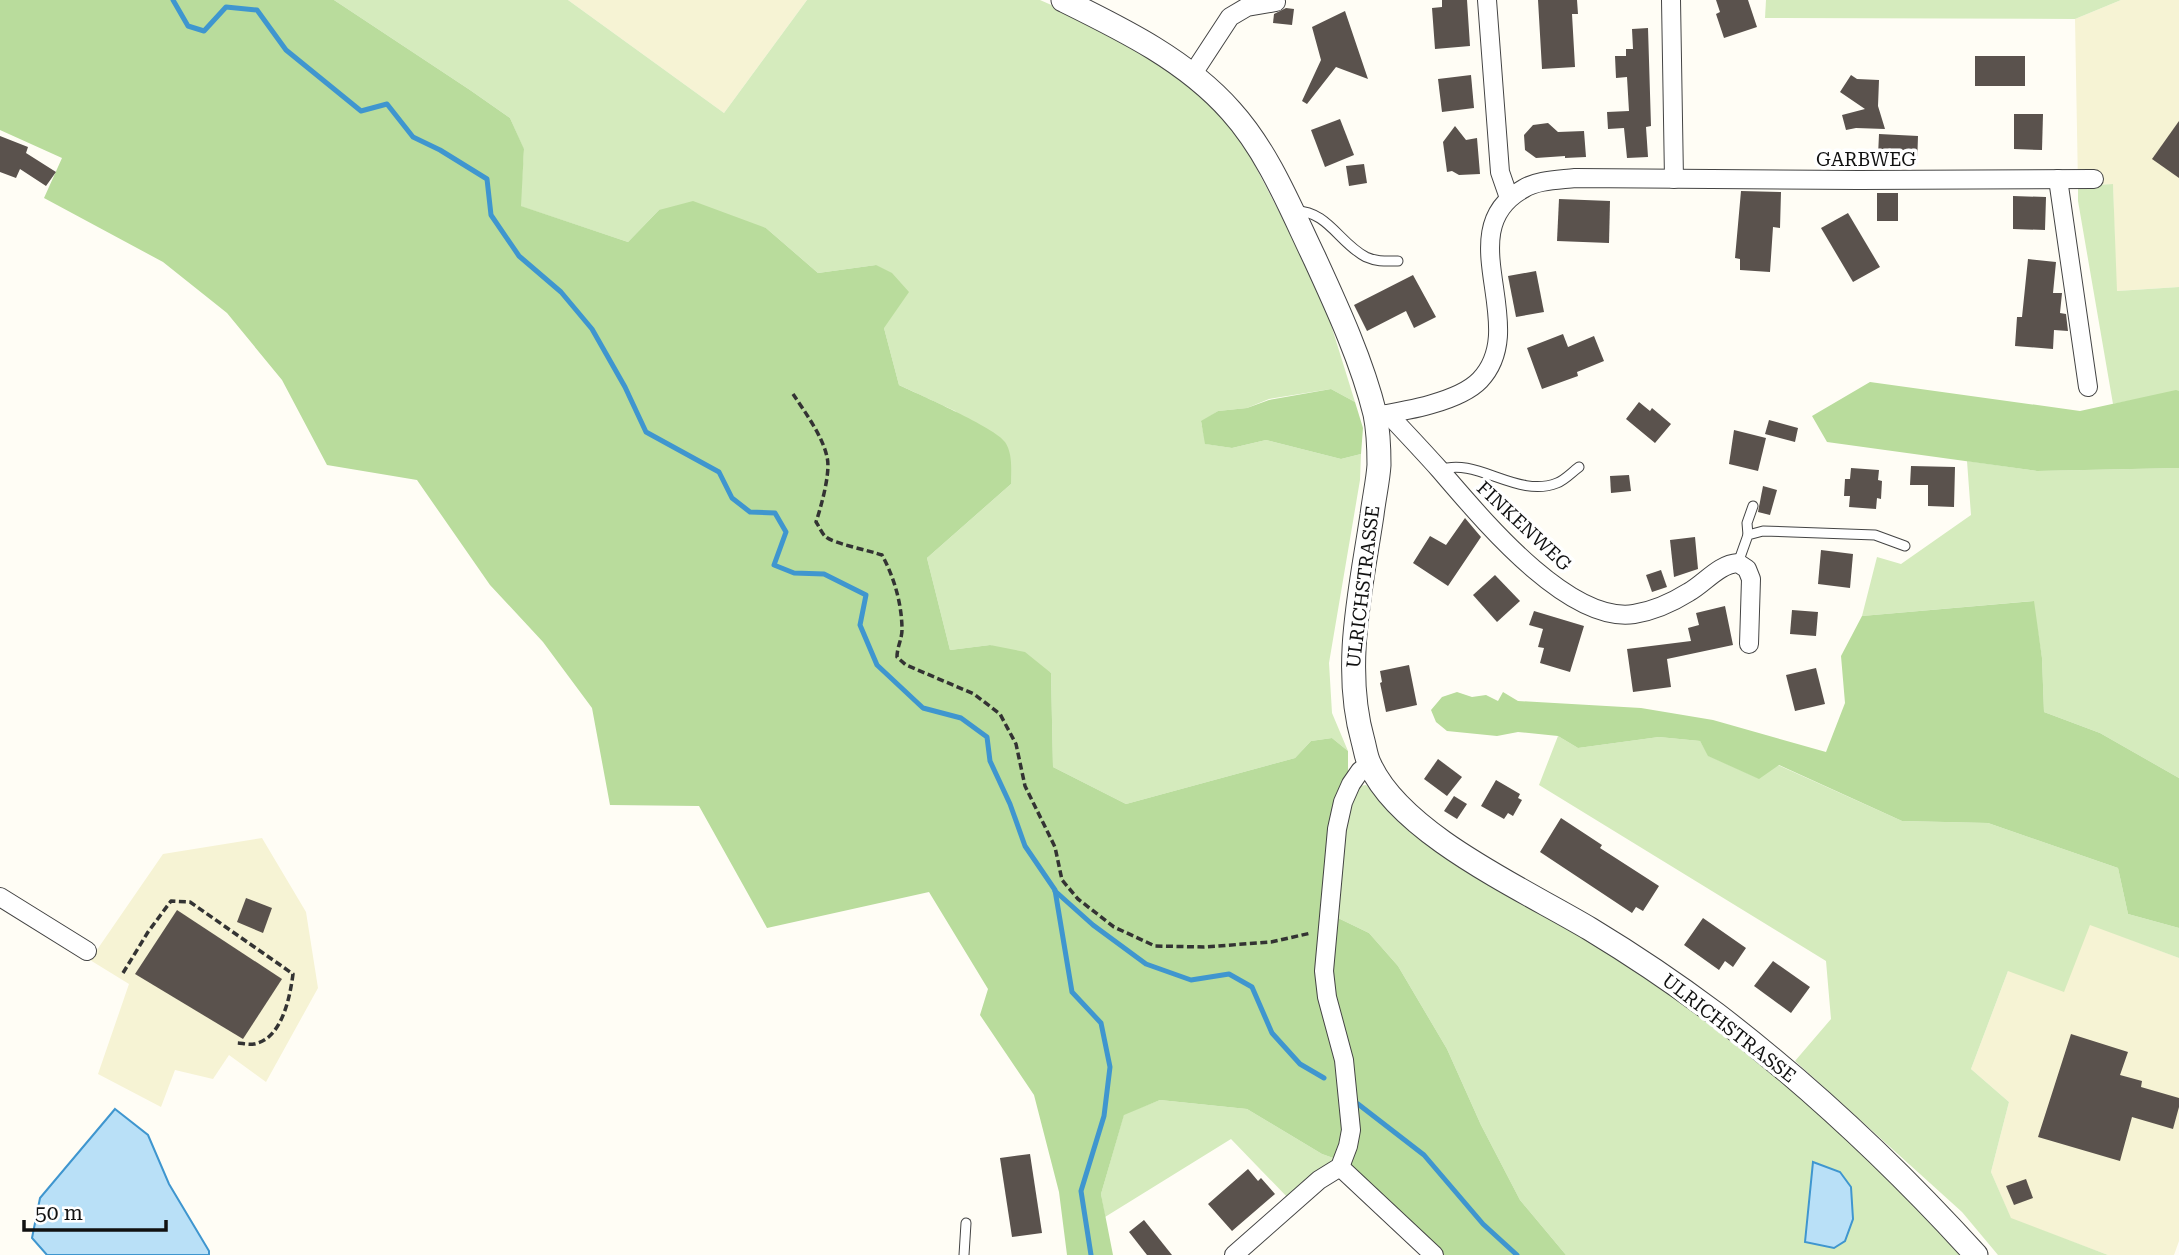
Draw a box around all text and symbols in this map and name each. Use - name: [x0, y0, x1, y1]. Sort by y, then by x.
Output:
- street label: GARBWEG: [1816, 148, 1916, 171]
- street label: FINKENWEG: [1472, 476, 1576, 576]
- street label: ULRICHSTRASSE: [1342, 504, 1384, 670]
- street label: ULRICHSTRASSE: [1657, 969, 1801, 1087]
- scale bar: [24, 1188, 166, 1232]
- text: 50 m: [35, 1201, 83, 1225]

